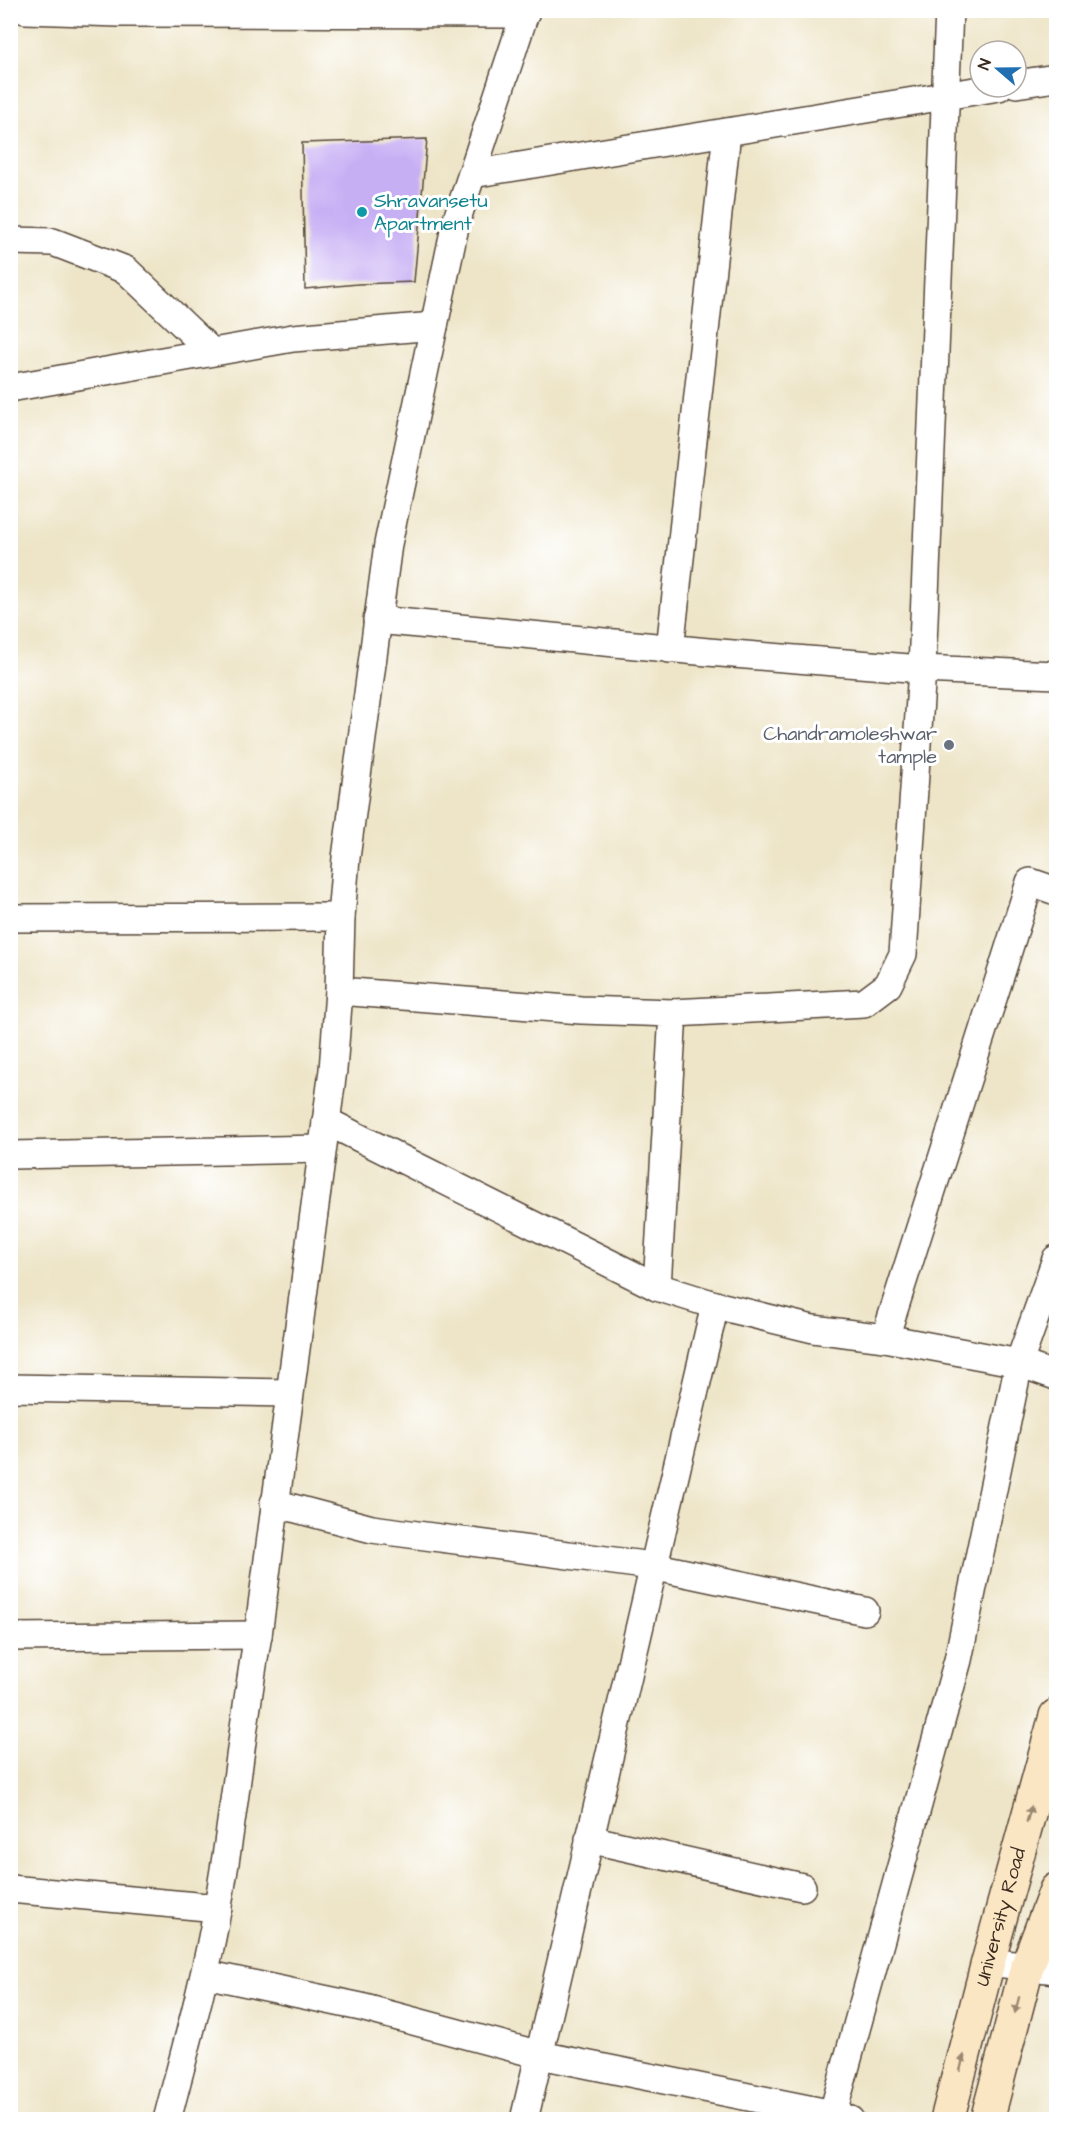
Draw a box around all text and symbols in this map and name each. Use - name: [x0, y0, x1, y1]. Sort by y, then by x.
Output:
- north arrow: [968, 39, 1028, 99]
- text: N: [973, 56, 997, 73]
- place label: Shravansetu Apartment: [374, 187, 488, 238]
- marker: Shravansetu Apartment: [355, 205, 369, 219]
- place label: Chandramoleshwar tample: [763, 720, 937, 771]
- marker: Chandramoleshwar tample: [942, 738, 956, 752]
- one-way arrow: [1025, 1805, 1035, 1823]
- street label: University Road: [968, 1844, 1033, 1989]
- one-way arrow: [1012, 1995, 1022, 2014]
- one-way arrow: [958, 2054, 967, 2072]

